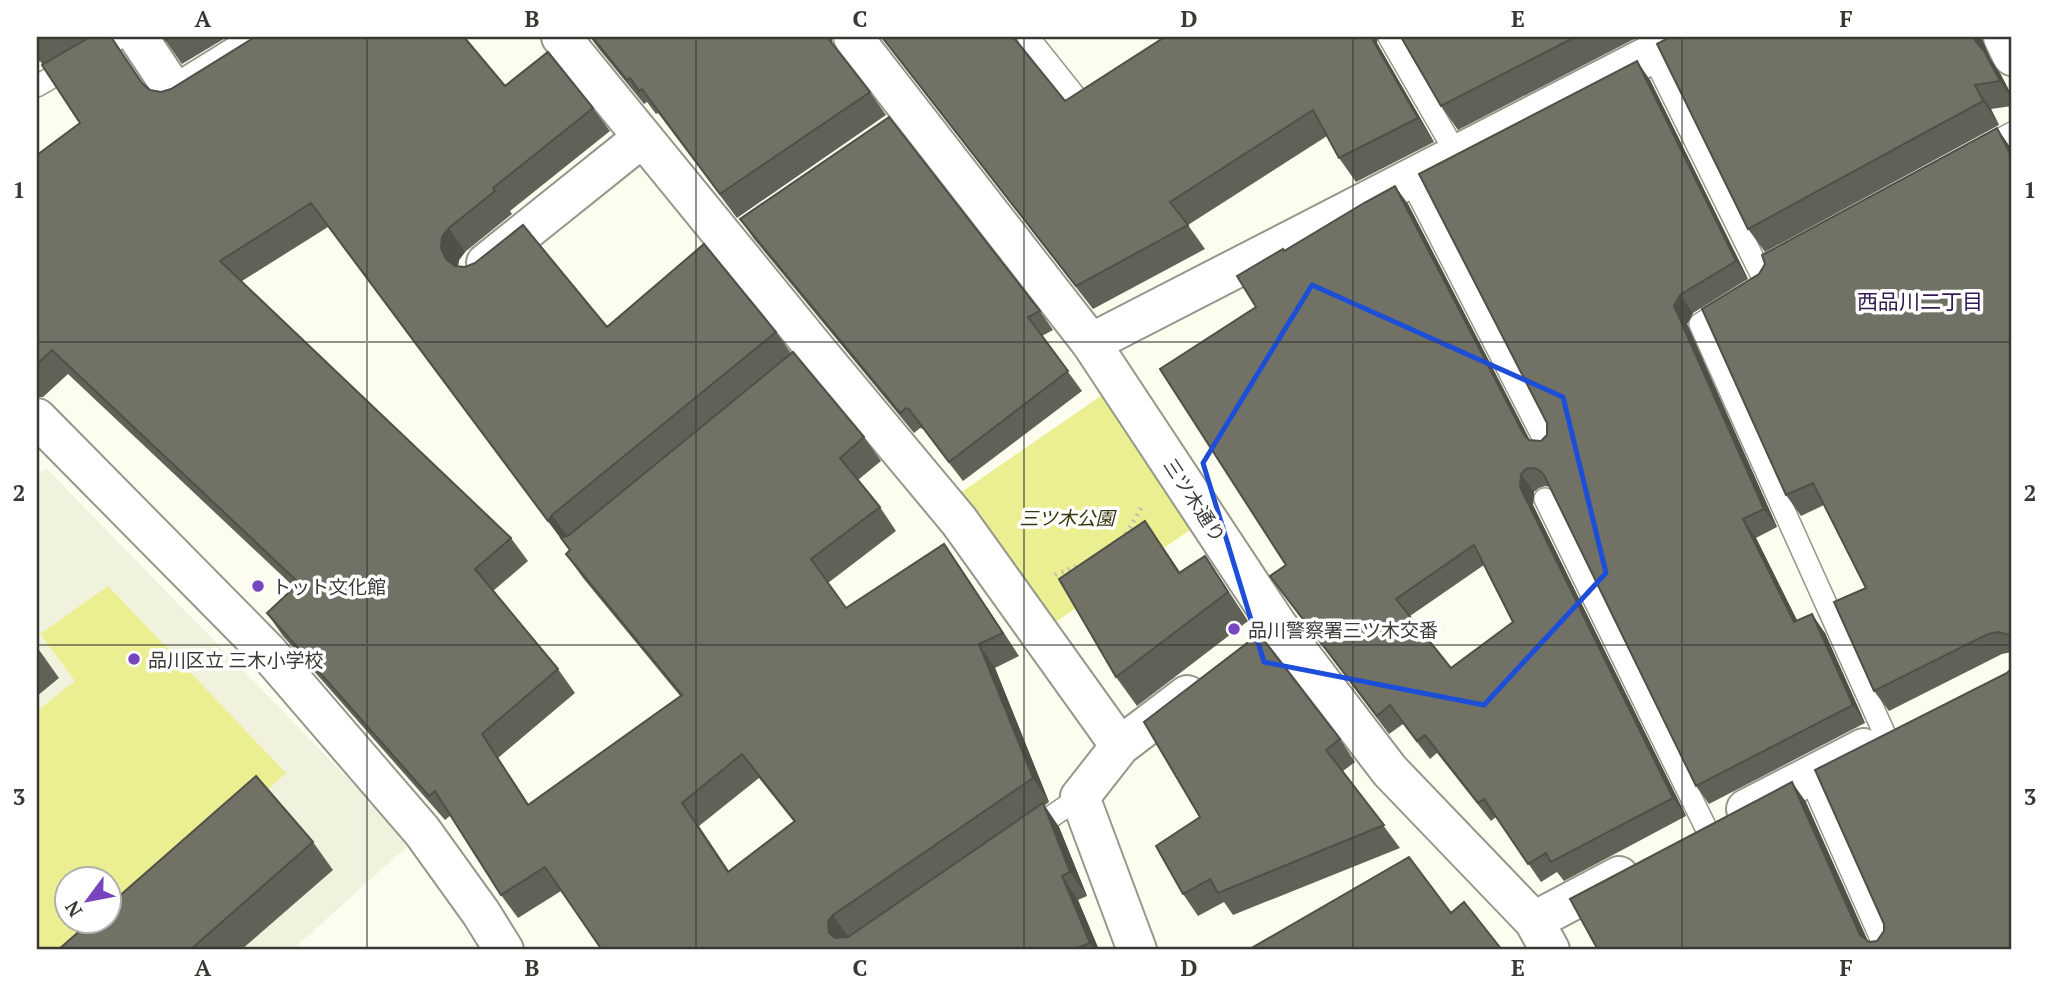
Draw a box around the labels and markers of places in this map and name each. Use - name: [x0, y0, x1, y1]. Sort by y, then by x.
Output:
- place label: トット文化館: [272, 574, 386, 599]
- marker: トット文化館: [250, 578, 266, 594]
- place label: 品川警察署三ツ木交番: [1248, 617, 1438, 642]
- marker: 品川警察署三ツ木交番: [1226, 621, 1242, 637]
- place label: 品川区立 三木小学校: [148, 647, 324, 672]
- marker: 品川区立 三木小学校: [126, 651, 142, 667]

